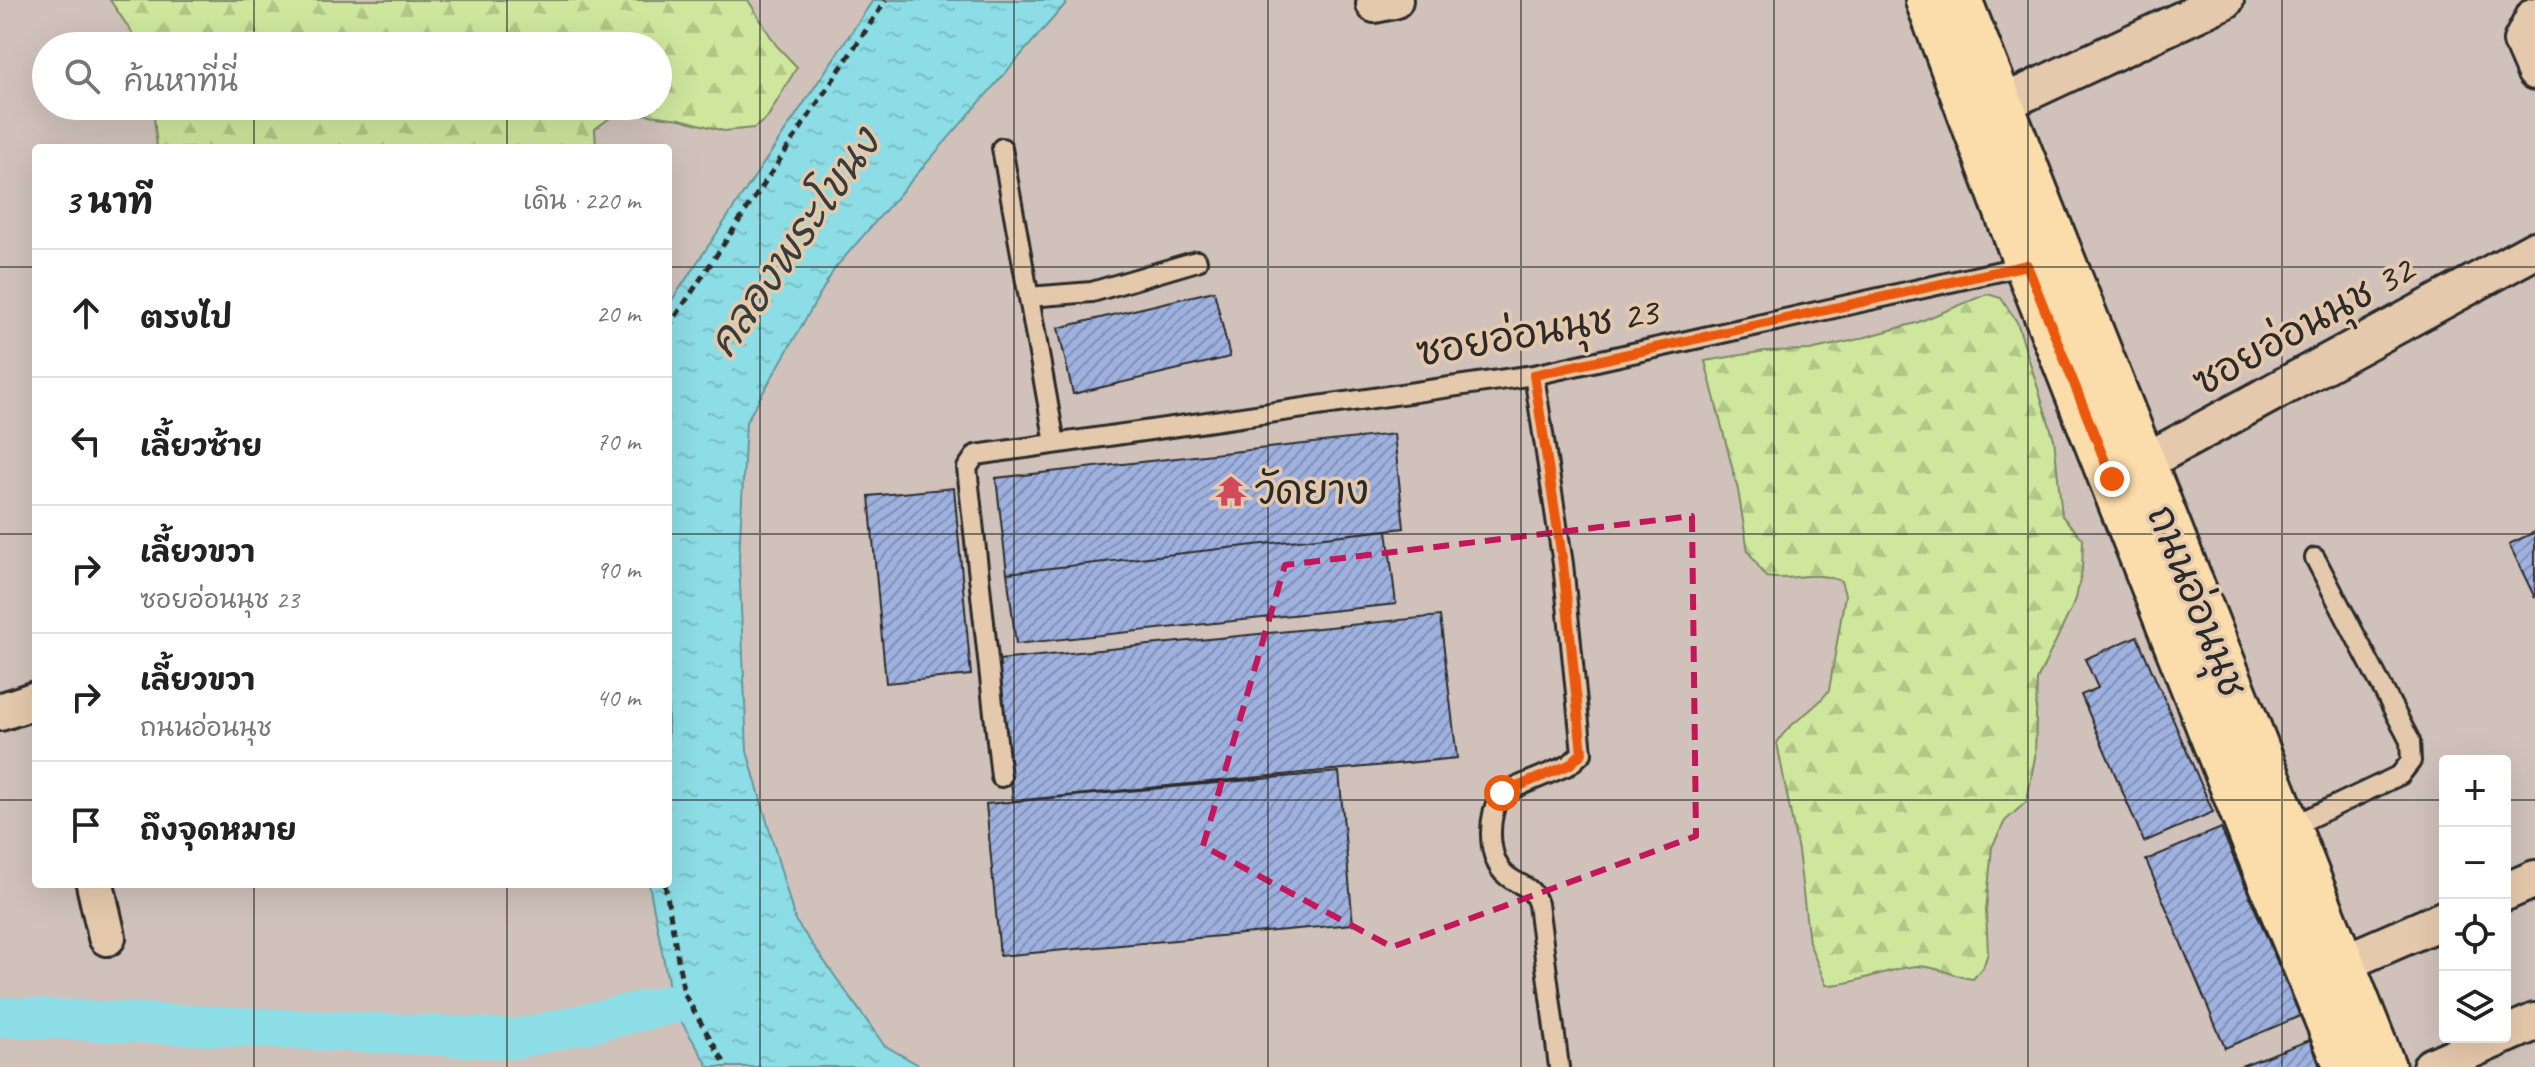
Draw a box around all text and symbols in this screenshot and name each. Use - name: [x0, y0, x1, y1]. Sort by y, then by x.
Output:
- search box: [32, 32, 672, 120]
- icon: search: [60, 54, 104, 98]
- text: ค้นหาที่นี่: [124, 62, 238, 100]
- water label: คลองพระโขนง: [695, 115, 894, 367]
- text: 3 นาที: [64, 180, 153, 223]
- text: เดิน · 220 m: [523, 184, 640, 217]
- street label: ซอยอ่อนนุช 32: [2184, 243, 2427, 411]
- street label: ซอยอ่อนนุช 23: [1412, 285, 1665, 382]
- icon: ahead: [64, 291, 108, 335]
- text: 20 m: [596, 297, 640, 330]
- text: ตรงไป: [140, 299, 232, 337]
- icon: left: [64, 419, 108, 463]
- text: 70 m: [596, 425, 640, 458]
- text: เลี้ยวซ้าย: [140, 427, 262, 465]
- route end: [2094, 461, 2130, 497]
- place label: วัดยาง: [1255, 466, 1369, 516]
- temple icon: วัดยาง: [1214, 474, 1248, 508]
- street label: ถนนอ่อนนุช: [2132, 497, 2259, 706]
- text: เลี้ยวขวา: [140, 533, 255, 571]
- icon: right: [64, 547, 108, 591]
- text: 90 m: [596, 553, 640, 586]
- text: ซอยอ่อนนุช 23: [140, 583, 299, 616]
- text: เลี้ยวขวา: [140, 661, 255, 699]
- icon: right: [64, 675, 108, 719]
- text: 40 m: [596, 681, 640, 714]
- text: ถนนอ่อนนุช: [140, 711, 272, 744]
- map controls: [2439, 755, 2511, 1043]
- button: +: [2439, 755, 2511, 827]
- route start: [1484, 775, 1520, 811]
- icon: arrive: [64, 803, 108, 847]
- text: ถึงจุดหมาย: [140, 811, 297, 849]
- button: −: [2439, 827, 2511, 899]
- button: locate: [2439, 899, 2511, 971]
- button: layers: [2439, 971, 2511, 1043]

